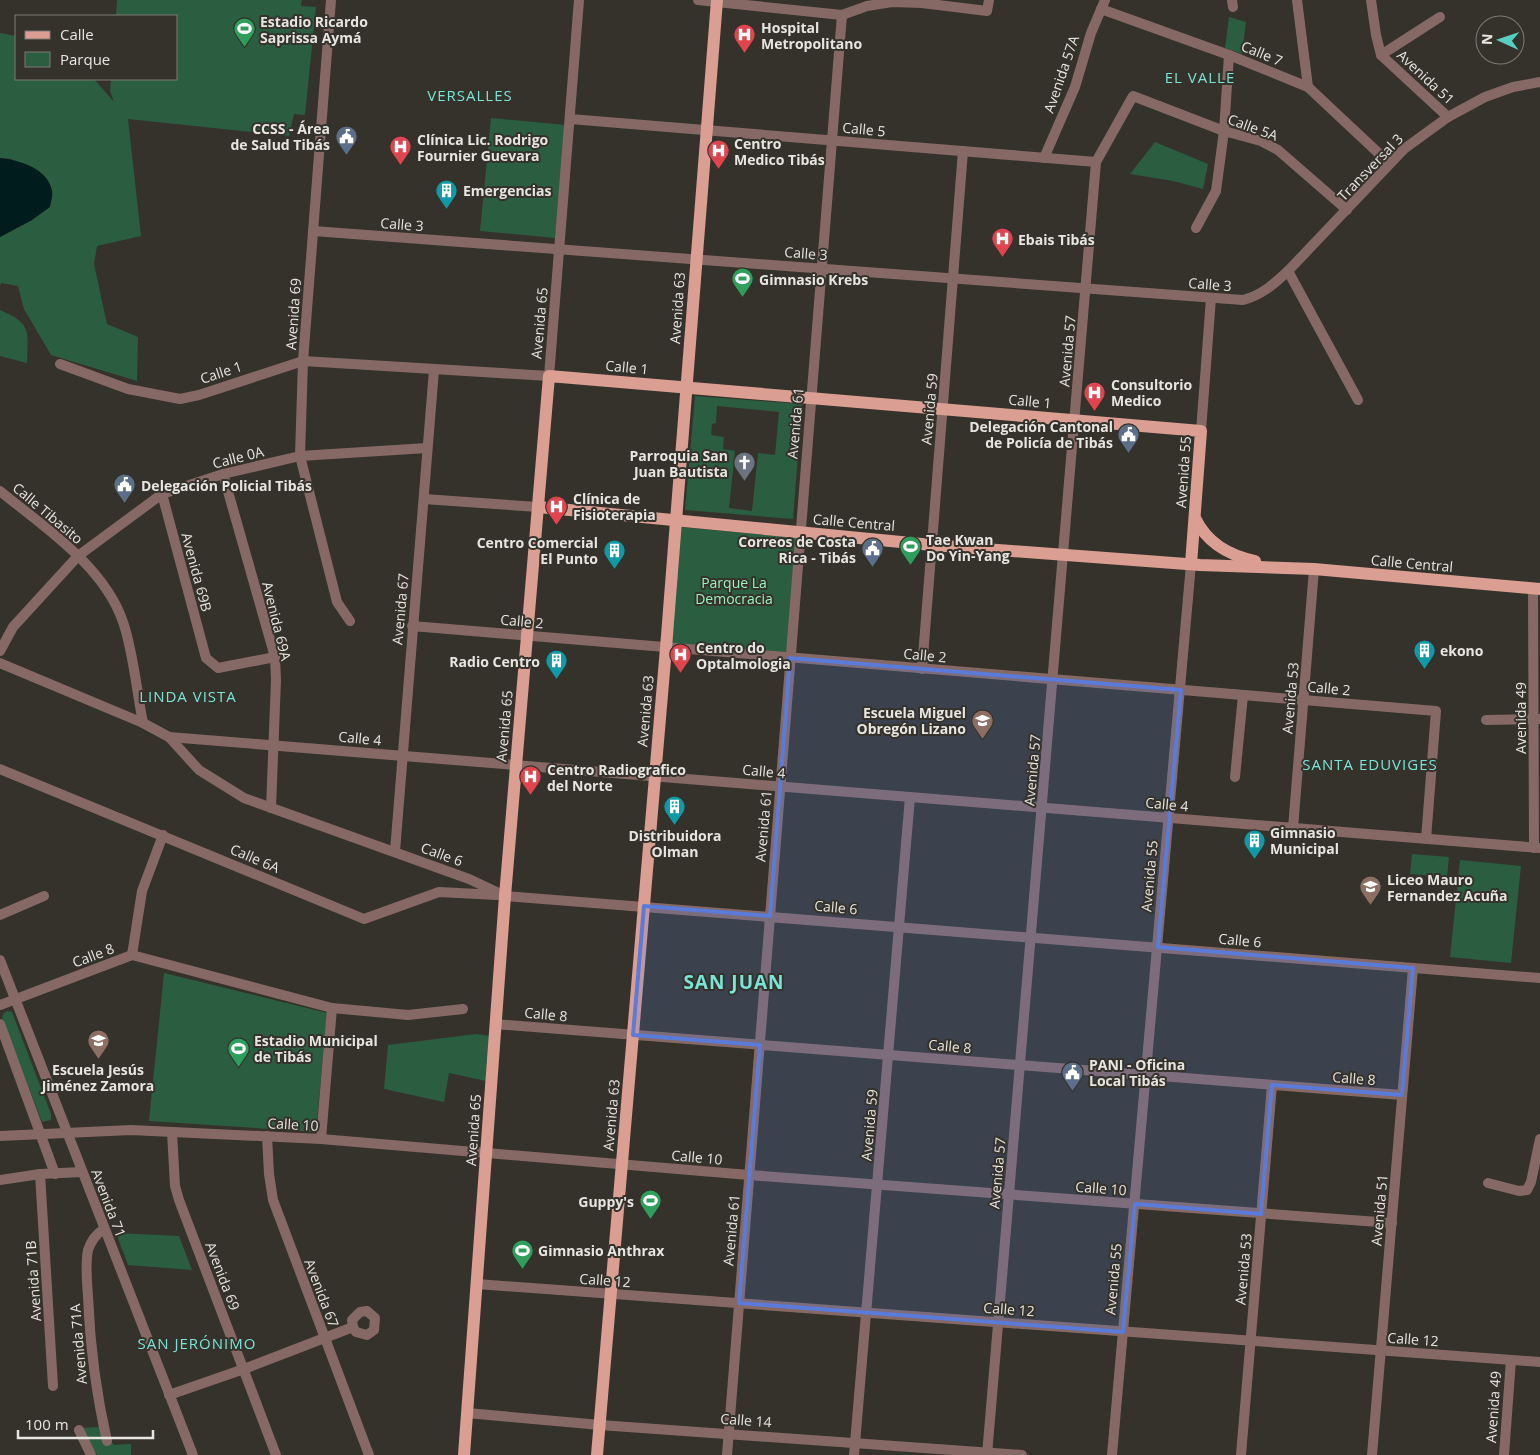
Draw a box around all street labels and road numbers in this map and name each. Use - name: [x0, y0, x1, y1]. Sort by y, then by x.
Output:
- street label: Avenida 57A: [1039, 33, 1083, 115]
- street label: Calle 7: [1238, 36, 1286, 70]
- street label: Avenida 51: [1393, 46, 1459, 108]
- street label: Calle 5A: [1225, 109, 1281, 145]
- street label: Calle 5: [842, 118, 886, 140]
- street label: Transversal 3: [1333, 129, 1407, 205]
- street label: Calle 3: [380, 213, 424, 235]
- street label: Calle 3: [784, 242, 828, 264]
- street label: Avenida 63: [665, 272, 689, 344]
- street label: Calle 3: [1188, 273, 1232, 295]
- street label: Avenida 69: [281, 278, 305, 350]
- street label: Avenida 65: [526, 286, 552, 360]
- street label: Avenida 57: [1054, 314, 1080, 388]
- street label: Calle 1: [198, 356, 244, 388]
- street label: Calle 1: [605, 356, 649, 378]
- street label: Avenida 59: [916, 372, 942, 446]
- street label: Avenida 61: [782, 386, 808, 460]
- street label: Calle 1: [1008, 390, 1052, 412]
- street label: Avenida 55: [1171, 436, 1195, 508]
- street label: Calle 0A: [210, 441, 266, 473]
- street label: Calle Tibasito: [9, 478, 87, 548]
- street label: Calle Central: [812, 509, 896, 535]
- street label: Avenida 69B: [177, 530, 217, 614]
- street label: Calle Central: [1370, 550, 1454, 576]
- street label: Avenida 67: [387, 572, 413, 646]
- street label: Avenida 69A: [258, 580, 296, 663]
- street label: Calle 2: [500, 610, 544, 632]
- street label: Calle 2: [903, 644, 947, 666]
- street label: Avenida 53: [1277, 661, 1303, 735]
- street label: Avenida 63: [632, 674, 658, 748]
- street label: Calle 2: [1307, 677, 1351, 699]
- street label: Avenida 49: [1511, 682, 1530, 754]
- street label: Avenida 65: [491, 689, 517, 763]
- street label: Calle 4: [338, 727, 382, 749]
- street label: Avenida 57: [1019, 733, 1045, 807]
- street label: Calle 4: [742, 760, 786, 782]
- street label: Avenida 61: [750, 789, 776, 863]
- street label: Calle 4: [1145, 793, 1189, 815]
- street label: Calle 6: [418, 838, 466, 870]
- street label: Calle 6A: [227, 839, 283, 877]
- street label: Avenida 55: [1136, 839, 1162, 913]
- street label: Calle 6: [814, 896, 858, 918]
- street label: Calle 6: [1218, 929, 1262, 951]
- street label: Calle 8: [69, 938, 117, 972]
- street label: Calle 8: [524, 1003, 568, 1025]
- street label: Calle 8: [928, 1035, 972, 1057]
- street label: Calle 8: [1332, 1067, 1376, 1089]
- street label: Avenida 63: [598, 1078, 624, 1152]
- street label: Avenida 59: [856, 1088, 882, 1162]
- street label: Avenida 65: [461, 1094, 485, 1166]
- street label: Calle 10: [267, 1113, 319, 1135]
- street label: Avenida 57: [984, 1136, 1010, 1210]
- street label: Calle 10: [671, 1145, 723, 1169]
- street label: Avenida 71: [87, 1166, 131, 1240]
- street label: Avenida 51: [1366, 1173, 1392, 1247]
- street label: Calle 10: [1075, 1177, 1127, 1199]
- street label: Avenida 61: [718, 1193, 744, 1267]
- street label: Avenida 53: [1230, 1232, 1256, 1306]
- street label: Avenida 69: [201, 1239, 245, 1313]
- street label: Avenida 71B: [21, 1240, 45, 1322]
- street label: Avenida 55: [1100, 1242, 1126, 1316]
- street label: Avenida 67: [300, 1256, 344, 1330]
- street label: Calle 12: [579, 1269, 631, 1291]
- street label: Calle 12: [983, 1298, 1035, 1320]
- street label: Avenida 71A: [65, 1303, 91, 1385]
- street label: Calle 12: [1387, 1328, 1439, 1350]
- street label: Avenida 49: [1481, 1371, 1505, 1443]
- street label: Calle 14: [720, 1409, 772, 1431]

